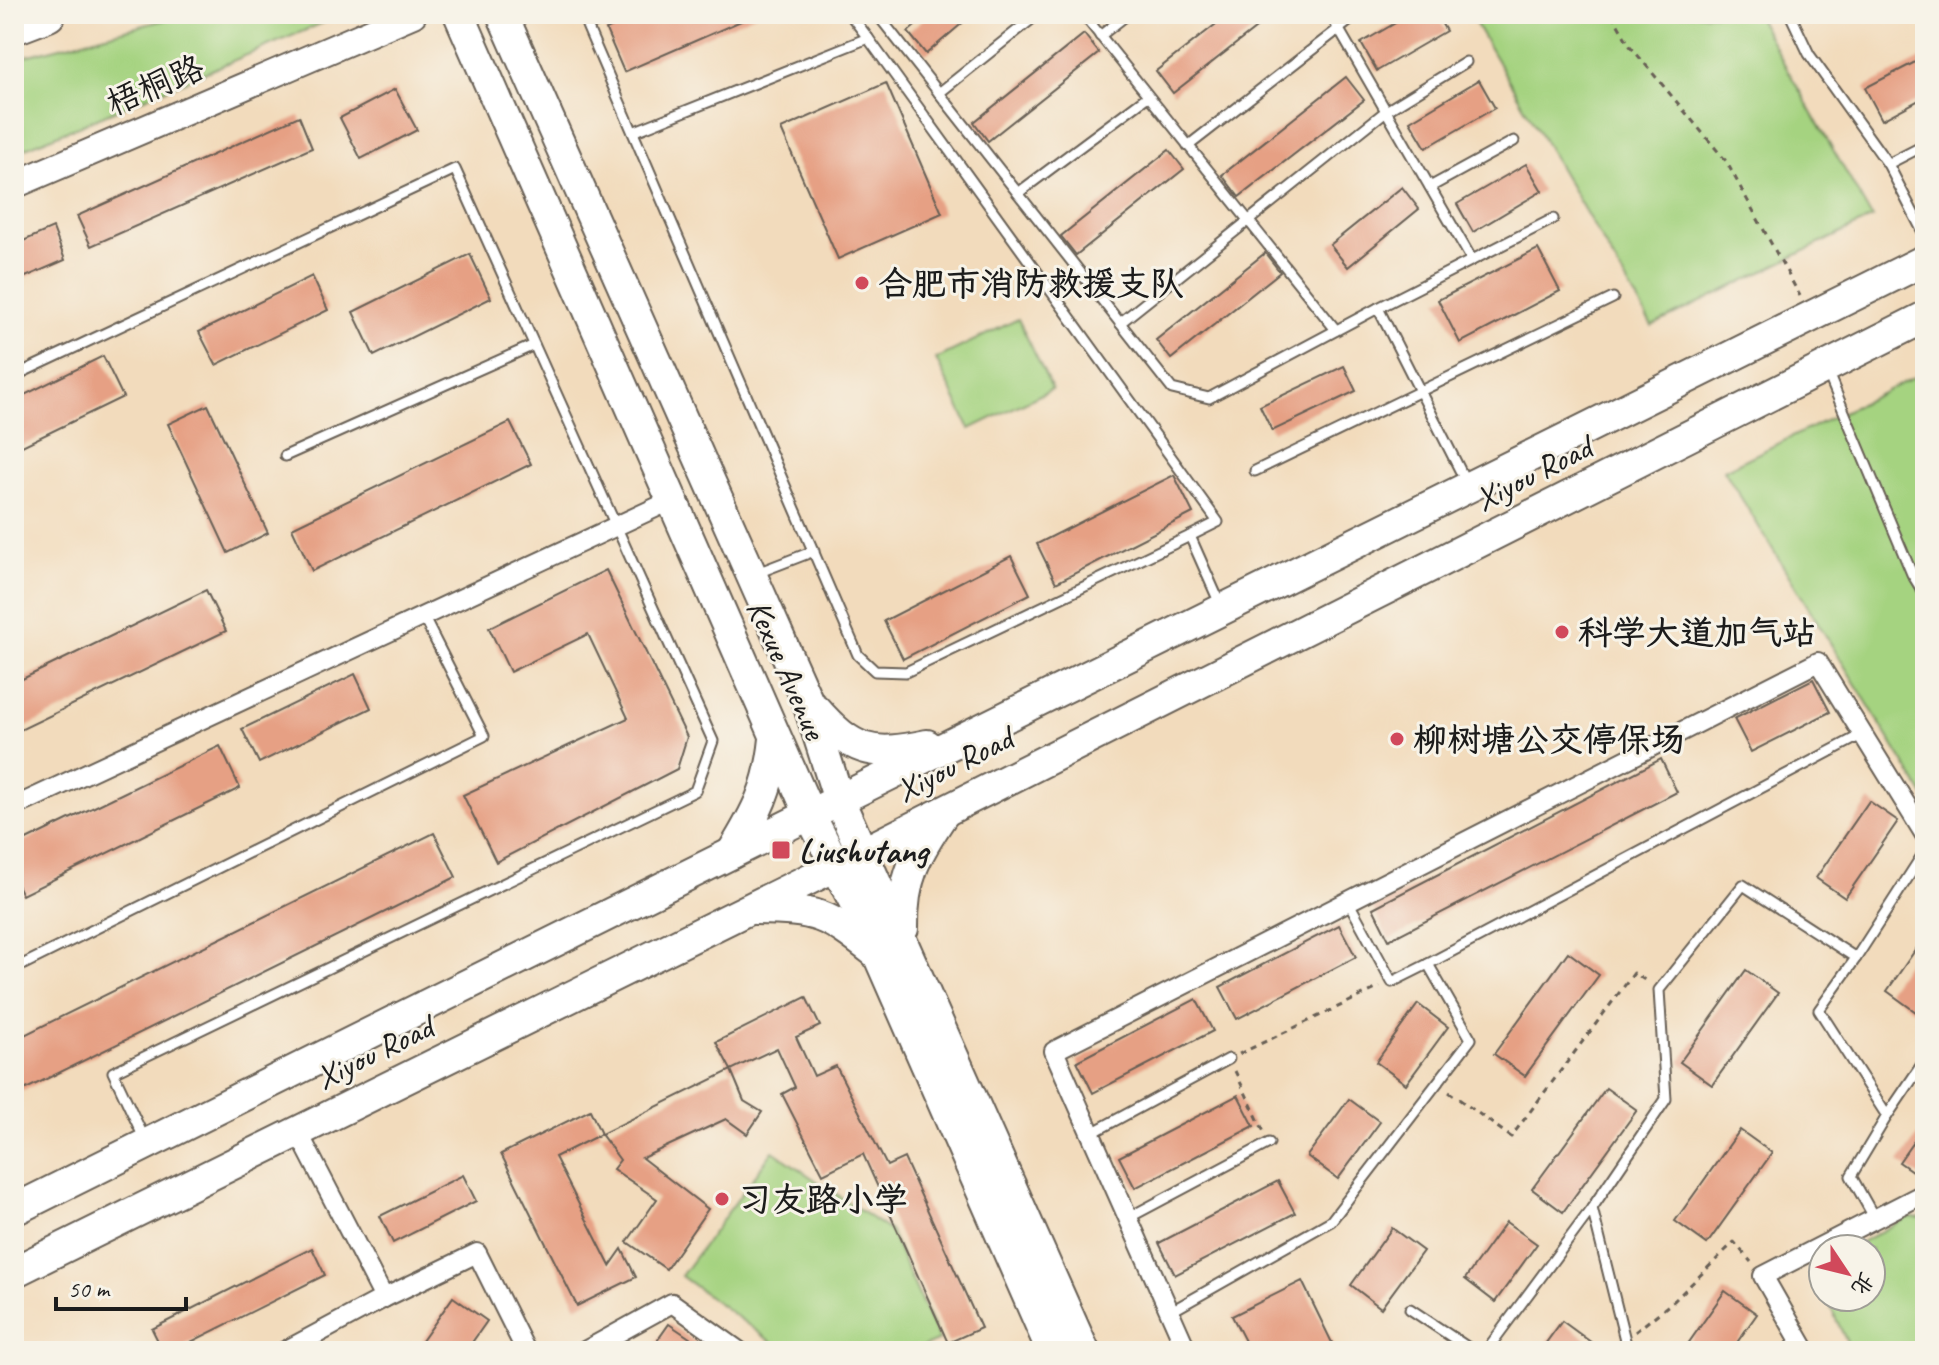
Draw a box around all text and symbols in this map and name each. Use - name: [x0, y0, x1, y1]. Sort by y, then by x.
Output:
- street label: 梧桐路: [100, 45, 210, 125]
- place label: 合肥市消防救援支队: [878, 262, 1184, 305]
- marker: 合肥市消防救援支队: [853, 274, 871, 292]
- street label: Xiyou Road: [1468, 423, 1603, 520]
- street label: Kexue Avenue: [737, 592, 838, 747]
- place label: 科学大道加气站: [1578, 611, 1816, 654]
- marker: 科学大道加气站: [1553, 623, 1571, 641]
- street label: Xiyou Road: [889, 714, 1024, 811]
- place label: 柳树塘公交停保场: [1413, 718, 1685, 761]
- marker: 柳树塘公交停保场: [1388, 730, 1406, 748]
- place label: Liushutang: [799, 829, 931, 872]
- marker: Liushutang: [770, 839, 792, 861]
- street label: Xiyou Road: [308, 1003, 444, 1099]
- place label: 习友路小学: [738, 1178, 908, 1221]
- marker: 习友路小学: [713, 1190, 731, 1208]
- north arrow: [1807, 1233, 1887, 1313]
- scale bar: [56, 1261, 186, 1311]
- text: 北: [1845, 1267, 1880, 1301]
- text: 50 m: [68, 1274, 111, 1304]

